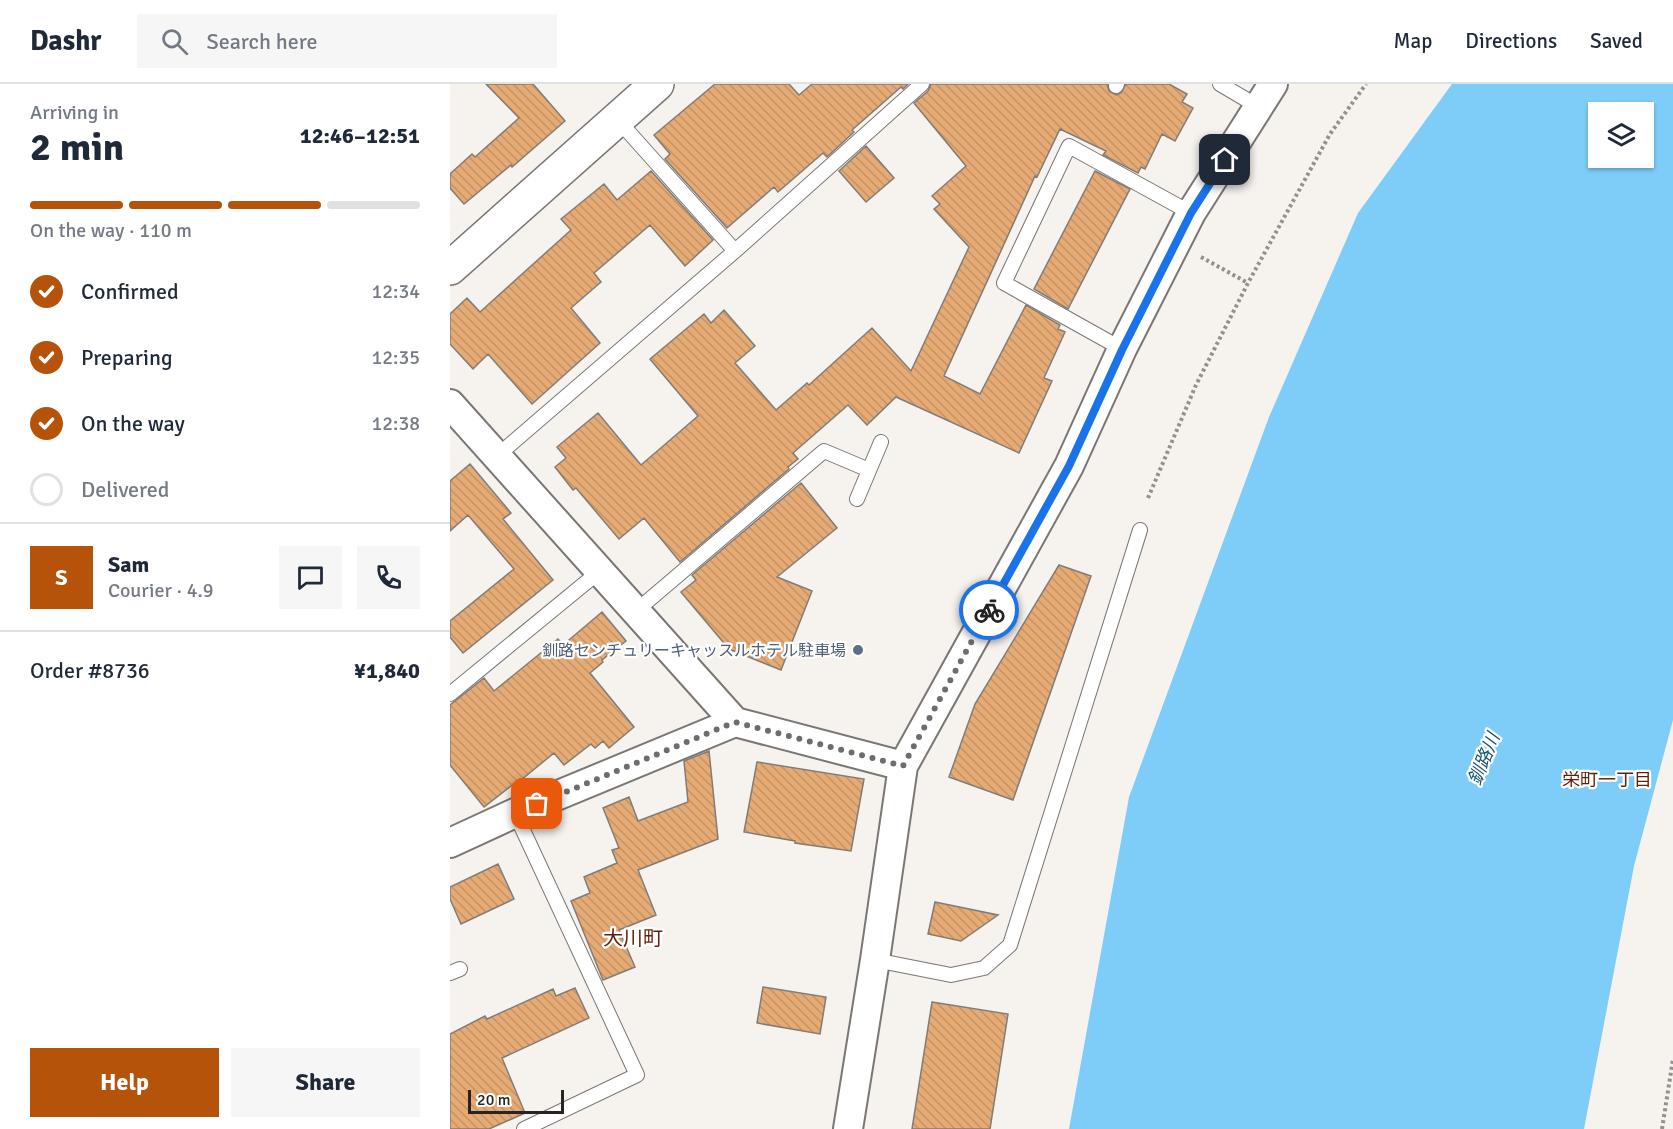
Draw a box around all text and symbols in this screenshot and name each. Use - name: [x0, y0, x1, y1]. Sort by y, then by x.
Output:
- search box: [137, 14, 557, 68]
- text: Dashr: [30, 24, 101, 58]
- icon: search: [158, 25, 191, 58]
- text: Search here: [206, 28, 317, 55]
- text: Map: [1394, 28, 1432, 54]
- text: Directions: [1465, 28, 1557, 54]
- text: Saved: [1590, 28, 1643, 54]
- text: Arriving in: [30, 100, 119, 125]
- map controls: [1588, 102, 1654, 168]
- button: layers: [1588, 102, 1654, 168]
- text: 12:46–12:51: [300, 122, 420, 149]
- text: 2 min: [30, 123, 124, 171]
- pin: [1199, 134, 1250, 185]
- icon: home: [1208, 143, 1241, 176]
- text: On the way · 110 m: [30, 218, 192, 243]
- icon: check: [30, 275, 63, 308]
- text: Confirmed: [81, 278, 179, 305]
- text: 12:34: [371, 279, 420, 304]
- icon: check: [30, 341, 63, 374]
- text: Preparing: [81, 344, 173, 371]
- text: 12:35: [371, 345, 420, 370]
- icon: check: [30, 407, 63, 440]
- text: On the way: [81, 410, 185, 437]
- text: 12:38: [371, 411, 420, 436]
- text: Delivered: [81, 476, 169, 503]
- button: chat: [279, 546, 342, 609]
- button: phone: [357, 546, 420, 609]
- text: Sam: [108, 551, 149, 578]
- text: S: [55, 564, 68, 591]
- text: Courier · 4.9: [108, 578, 214, 603]
- courier: [959, 580, 1019, 640]
- icon: bike: [973, 594, 1006, 627]
- place label: 釧路センチュリーキャッスルホテル駐車場: [542, 641, 846, 661]
- marker: 釧路センチュリーキャッスルホテル駐車場: [851, 643, 865, 657]
- text: Order #8736: [30, 657, 150, 684]
- text: ¥1,840: [354, 657, 420, 684]
- water label: 釧路川: [1464, 728, 1505, 788]
- district label: 栄町一丁目: [1562, 769, 1652, 791]
- pin: [511, 778, 562, 829]
- icon: bag: [520, 787, 553, 820]
- district label: 大川町: [603, 926, 663, 951]
- button: Help: [30, 1048, 219, 1117]
- button: Share: [231, 1048, 420, 1117]
- scale bar: [468, 1087, 564, 1114]
- text: 20 m: [477, 1090, 511, 1110]

